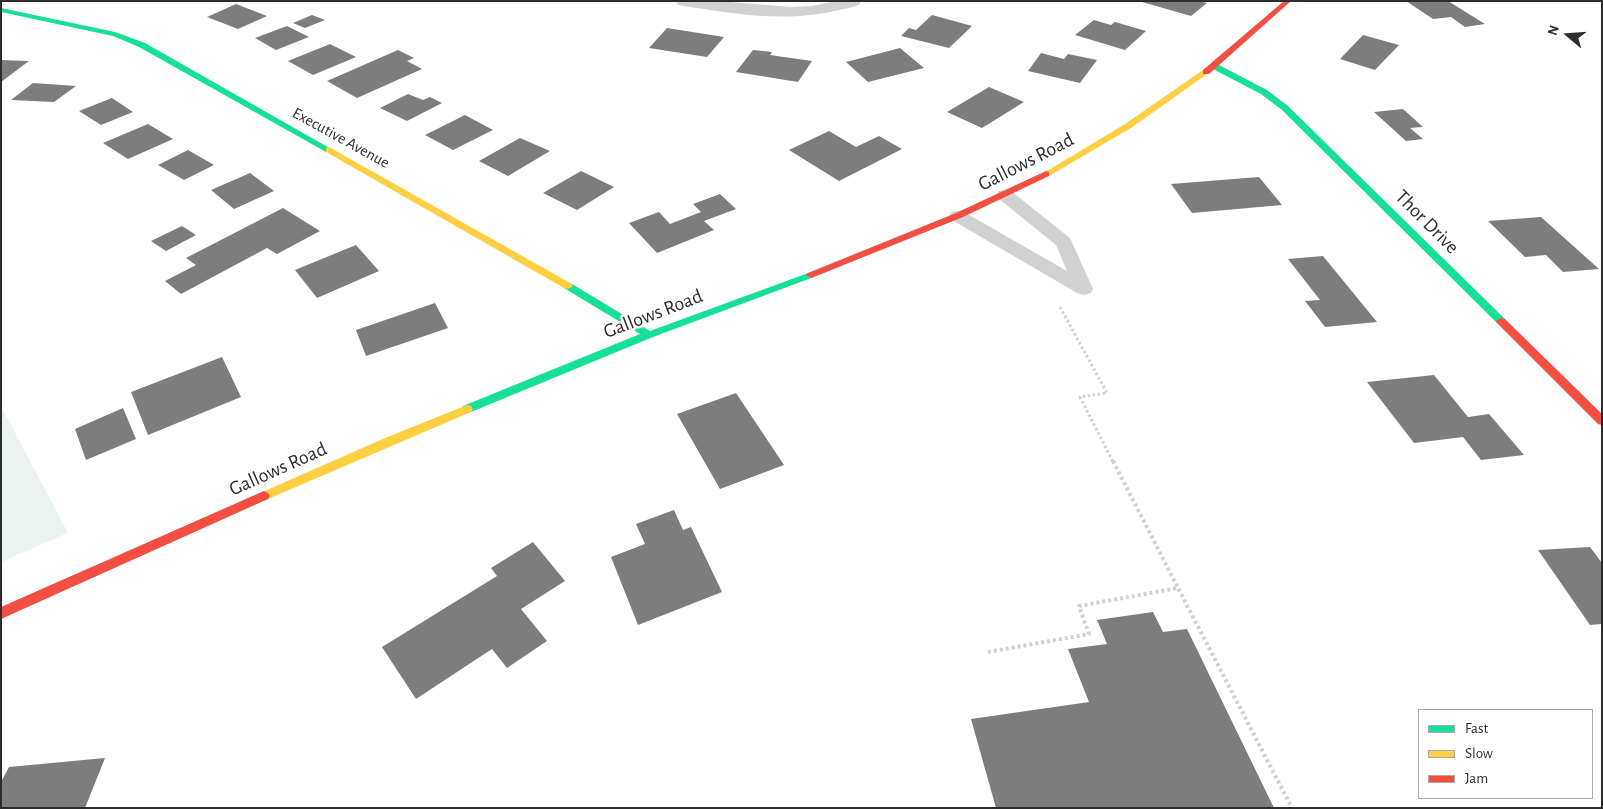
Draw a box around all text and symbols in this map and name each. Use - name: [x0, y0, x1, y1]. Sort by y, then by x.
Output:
- north arrow: [1543, 10, 1593, 60]
- text: N: [1546, 24, 1562, 37]
- street label: Executive Avenue: [289, 103, 393, 173]
- street label: Gallows Road: [974, 128, 1078, 196]
- street label: Thor Drive: [1390, 185, 1464, 259]
- street label: Gallows Road: [600, 284, 706, 344]
- street label: Gallows Road: [225, 437, 331, 501]
- legend: [1418, 709, 1593, 799]
- text: Fast: [1465, 721, 1488, 736]
- text: Slow: [1465, 746, 1493, 761]
- text: Jam: [1465, 771, 1488, 786]

